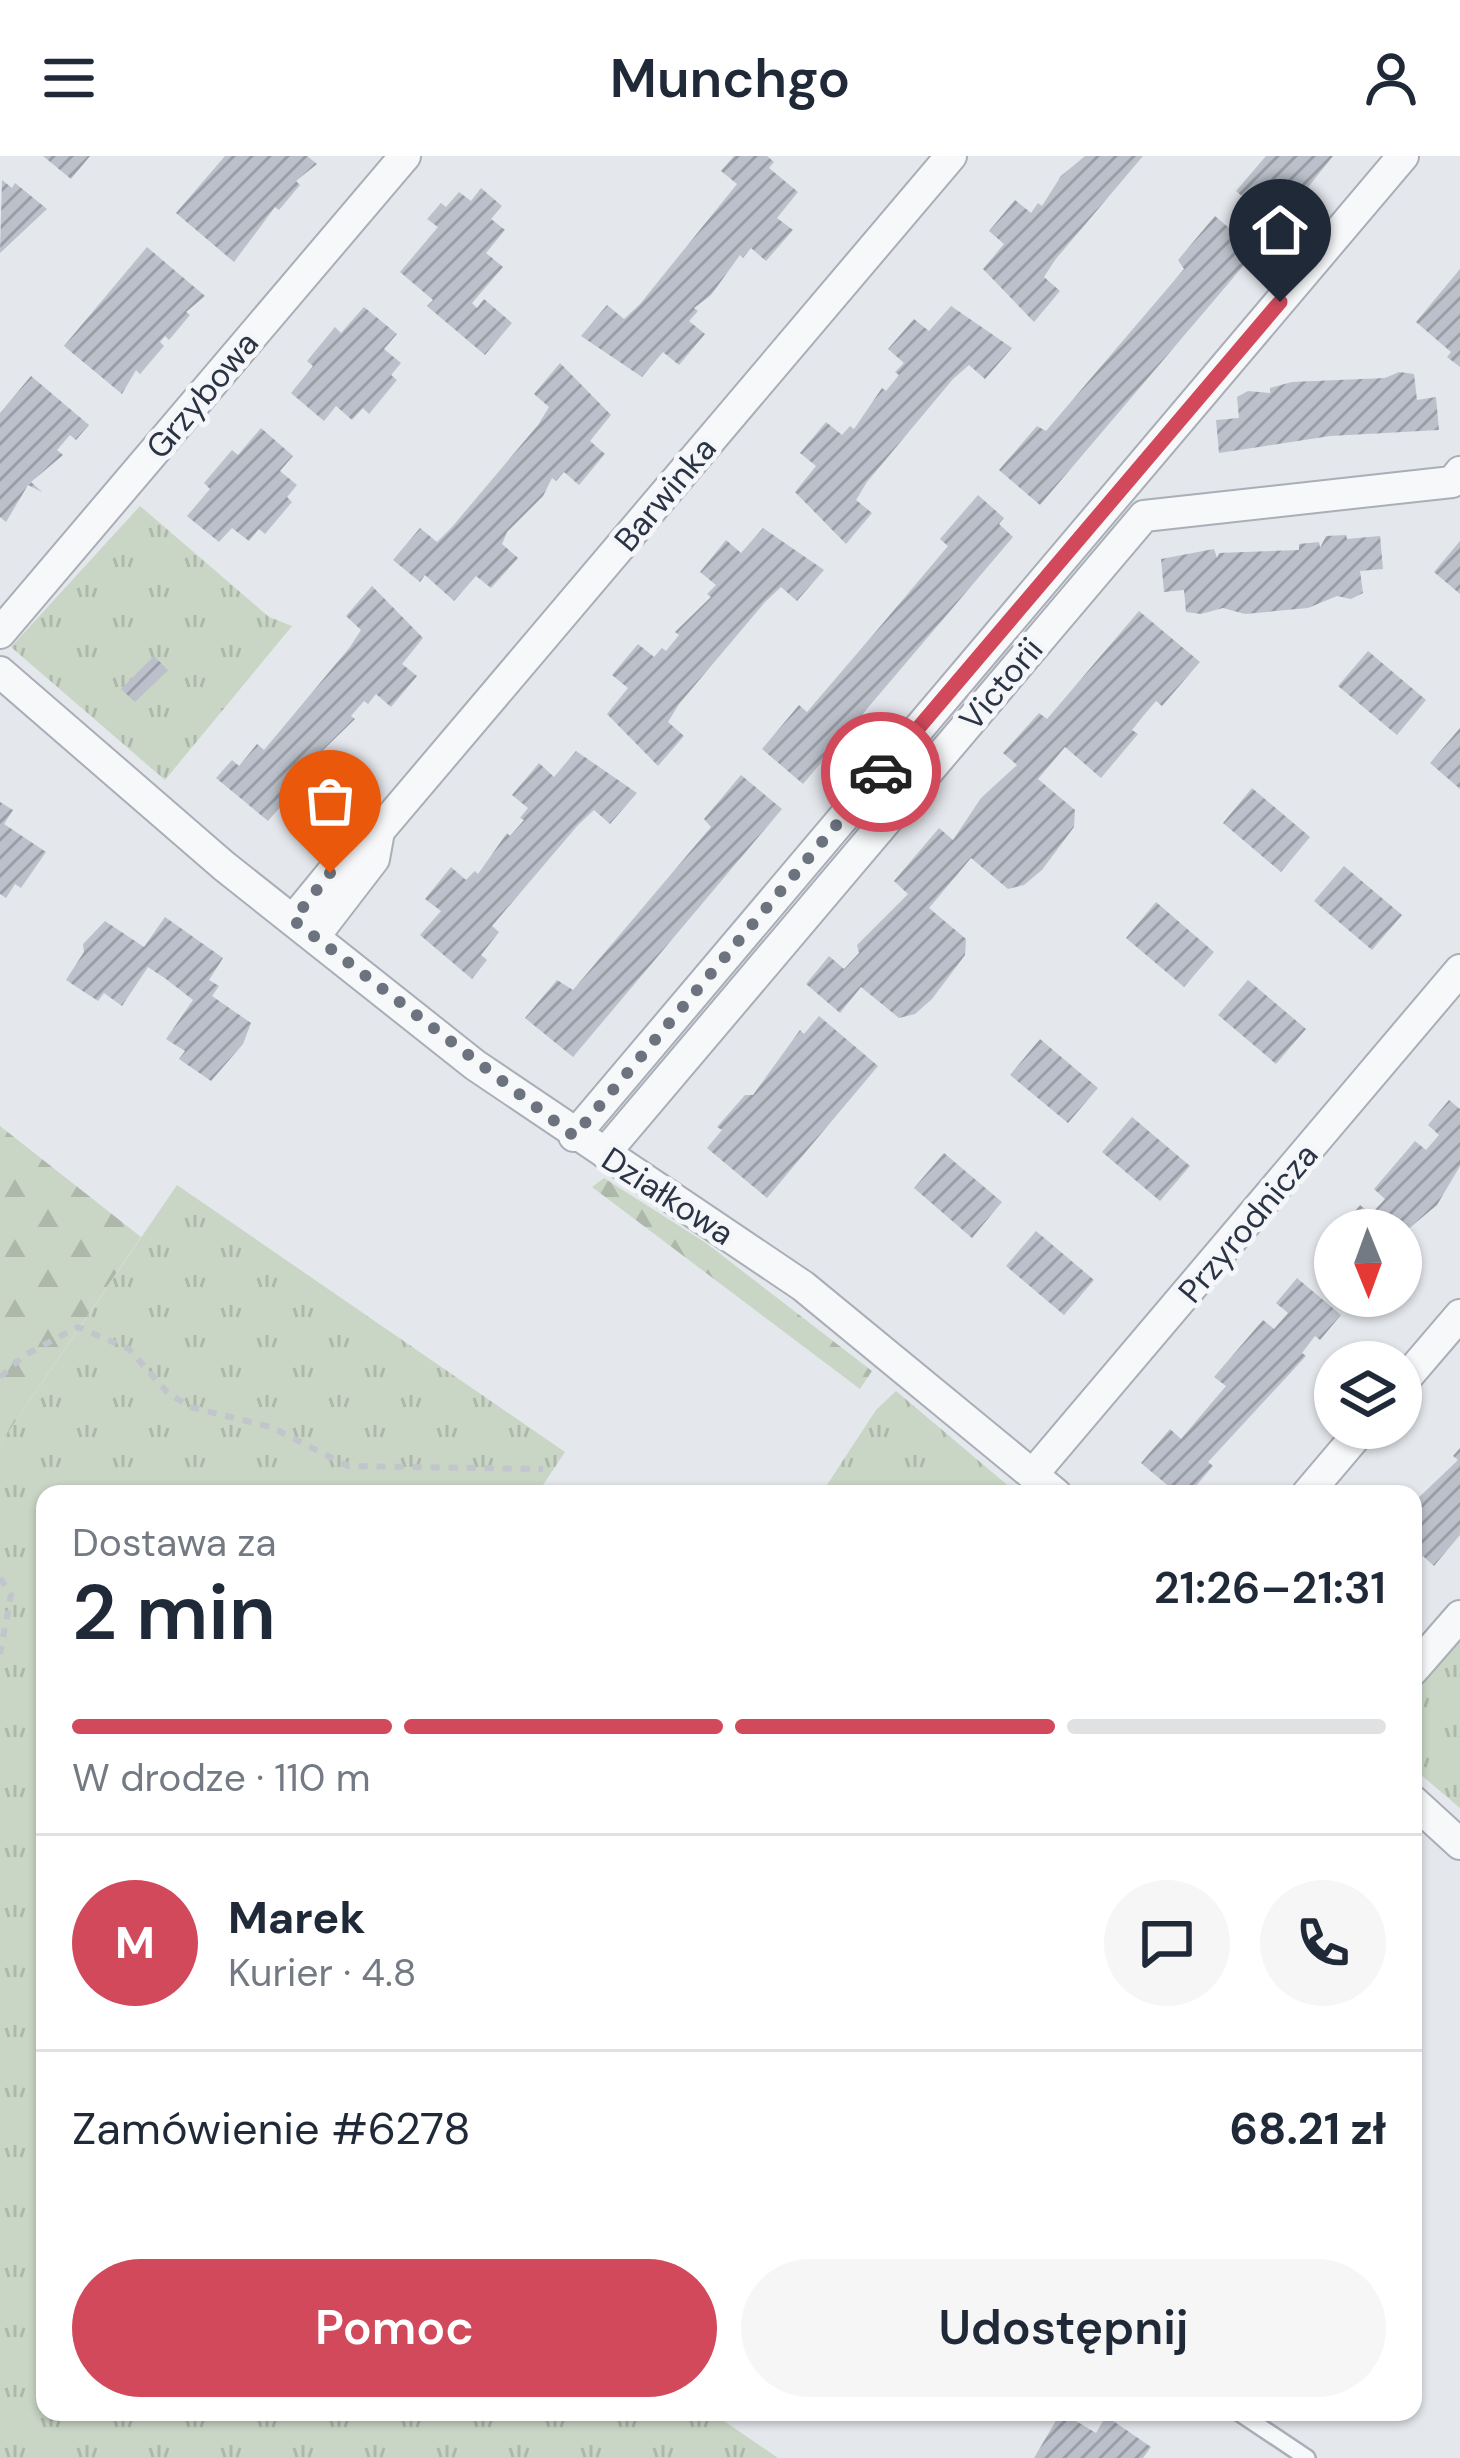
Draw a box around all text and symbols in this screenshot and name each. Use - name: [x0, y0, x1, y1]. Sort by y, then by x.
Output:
- text: Munchgo: [610, 43, 850, 114]
- icon: menu: [36, 45, 102, 111]
- icon: person: [1358, 45, 1424, 111]
- pin: [1229, 179, 1331, 302]
- icon: home: [1247, 197, 1313, 263]
- street label: Grzybowa: [136, 323, 268, 467]
- street label: Barwinka: [605, 428, 725, 560]
- street label: Victorii: [950, 629, 1052, 739]
- courier: [821, 712, 941, 832]
- icon: car: [848, 739, 914, 805]
- pin: [279, 750, 381, 873]
- icon: bag: [297, 768, 363, 834]
- street label: Przyrodnicza: [1169, 1134, 1327, 1312]
- street label: Działkowa: [594, 1137, 742, 1255]
- north arrow: [1314, 1209, 1422, 1317]
- map controls: [1314, 1209, 1422, 1449]
- button: layers: [1314, 1341, 1422, 1449]
- text: Dostawa za: [72, 1517, 277, 1568]
- text: 21:26–21:31: [1154, 1558, 1386, 1617]
- text: 2 min: [72, 1562, 276, 1663]
- text: W drodze · 110 m: [72, 1752, 370, 1803]
- button: chat: [1104, 1880, 1230, 2006]
- button: phone: [1260, 1880, 1386, 2006]
- text: Marek: [228, 1888, 365, 1947]
- text: M: [115, 1913, 155, 1972]
- text: Kurier · 4.8: [228, 1947, 416, 1998]
- text: Zamówienie #6278: [72, 2099, 471, 2158]
- text: 68.21 zł: [1229, 2099, 1386, 2158]
- button: Pomoc: [72, 2259, 717, 2397]
- button: Udostępnij: [741, 2259, 1386, 2397]

